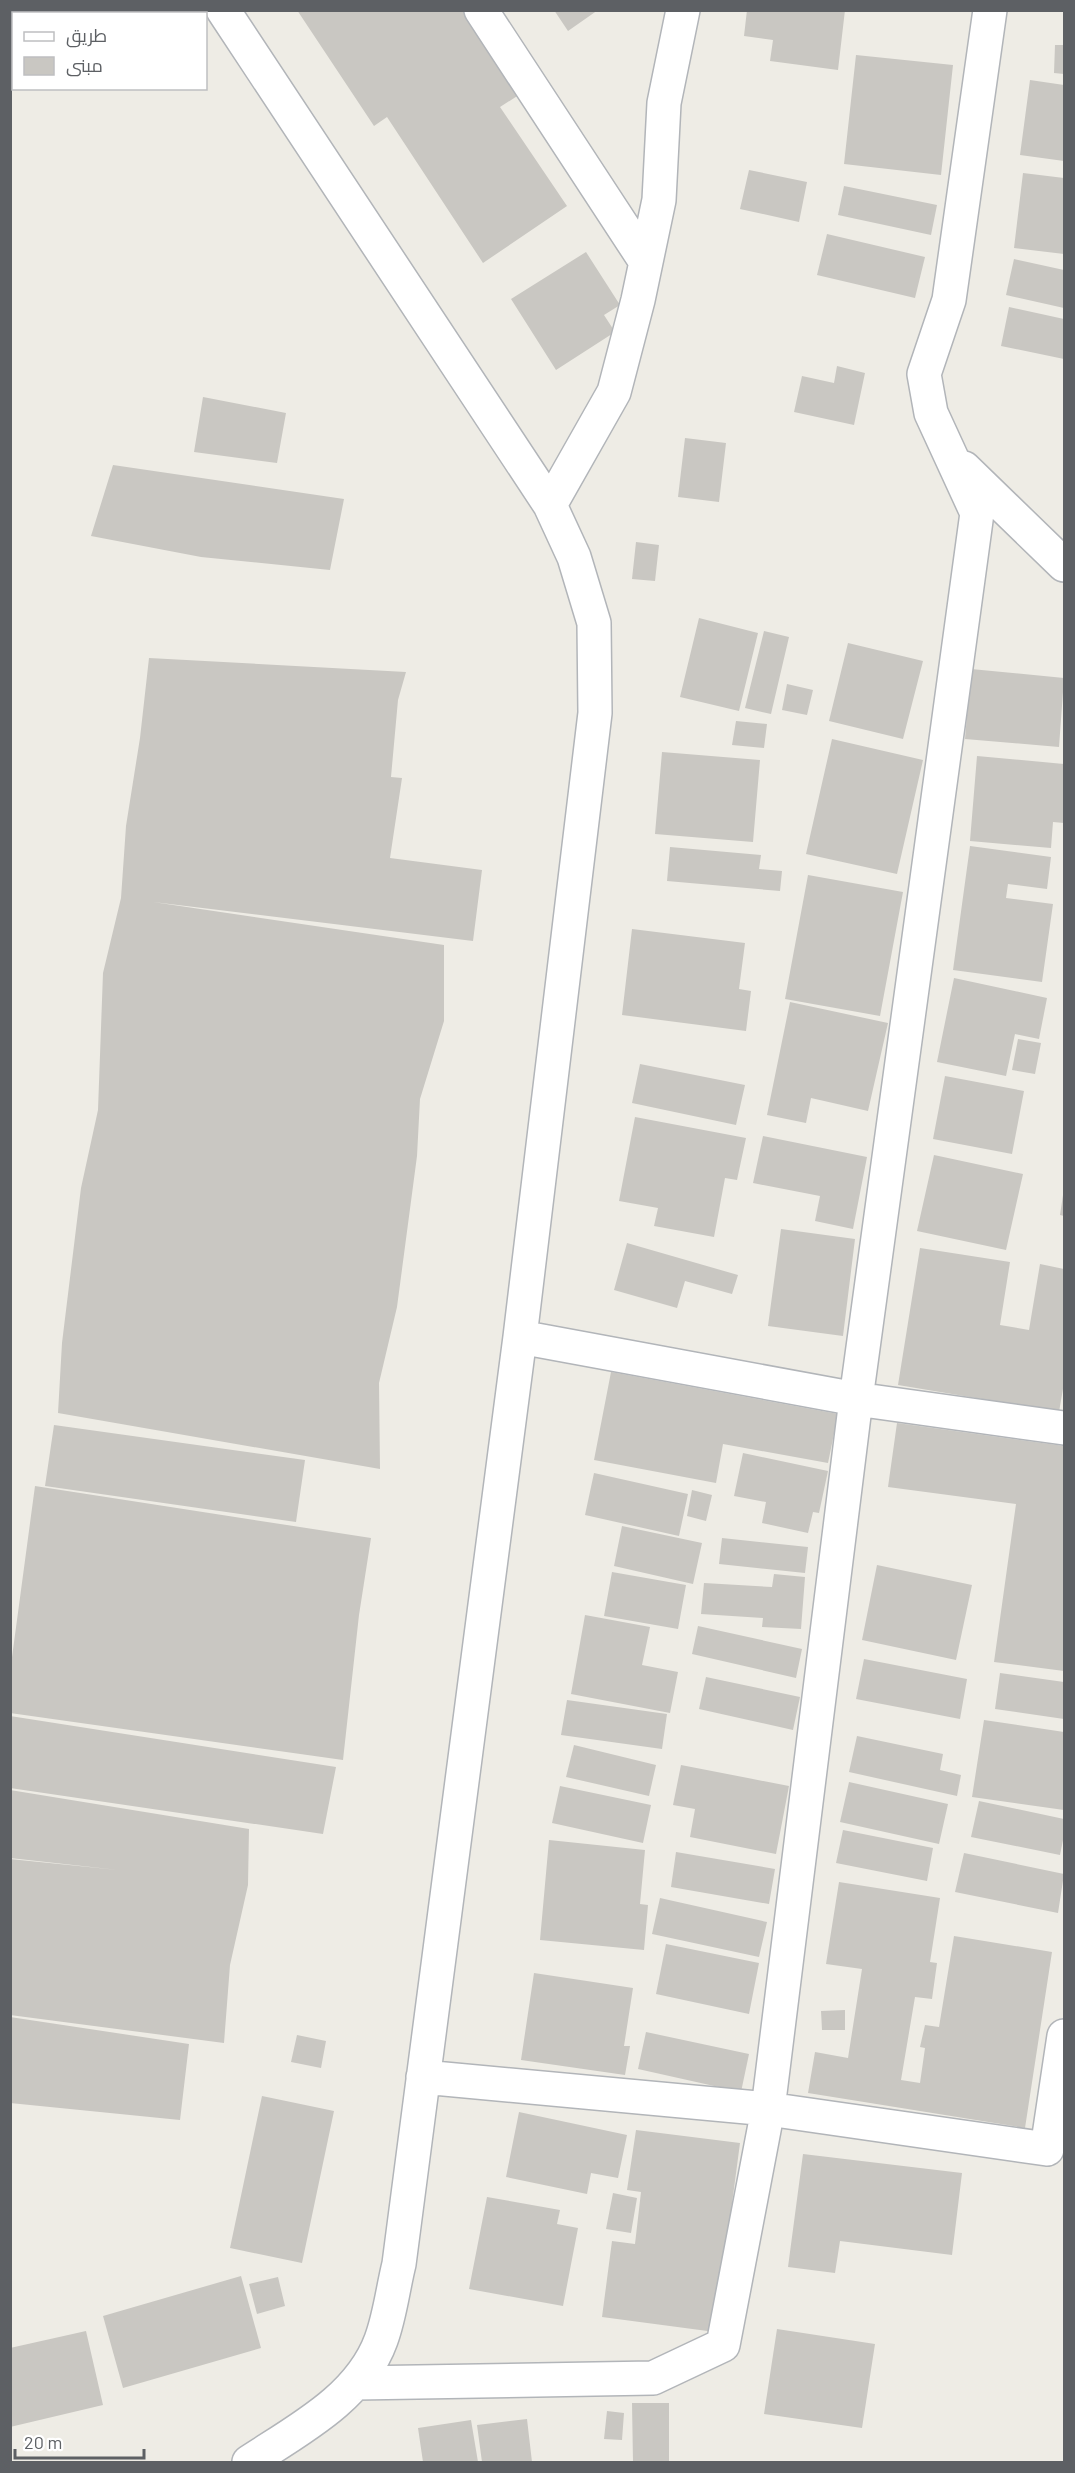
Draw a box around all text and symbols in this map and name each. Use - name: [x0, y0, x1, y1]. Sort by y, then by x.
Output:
- legend: [12, 12, 207, 90]
- text: طريق: [66, 24, 107, 48]
- text: مبنى: [66, 54, 103, 77]
- scale bar: [15, 2422, 144, 2460]
- text: 20 m: [24, 2431, 62, 2453]

